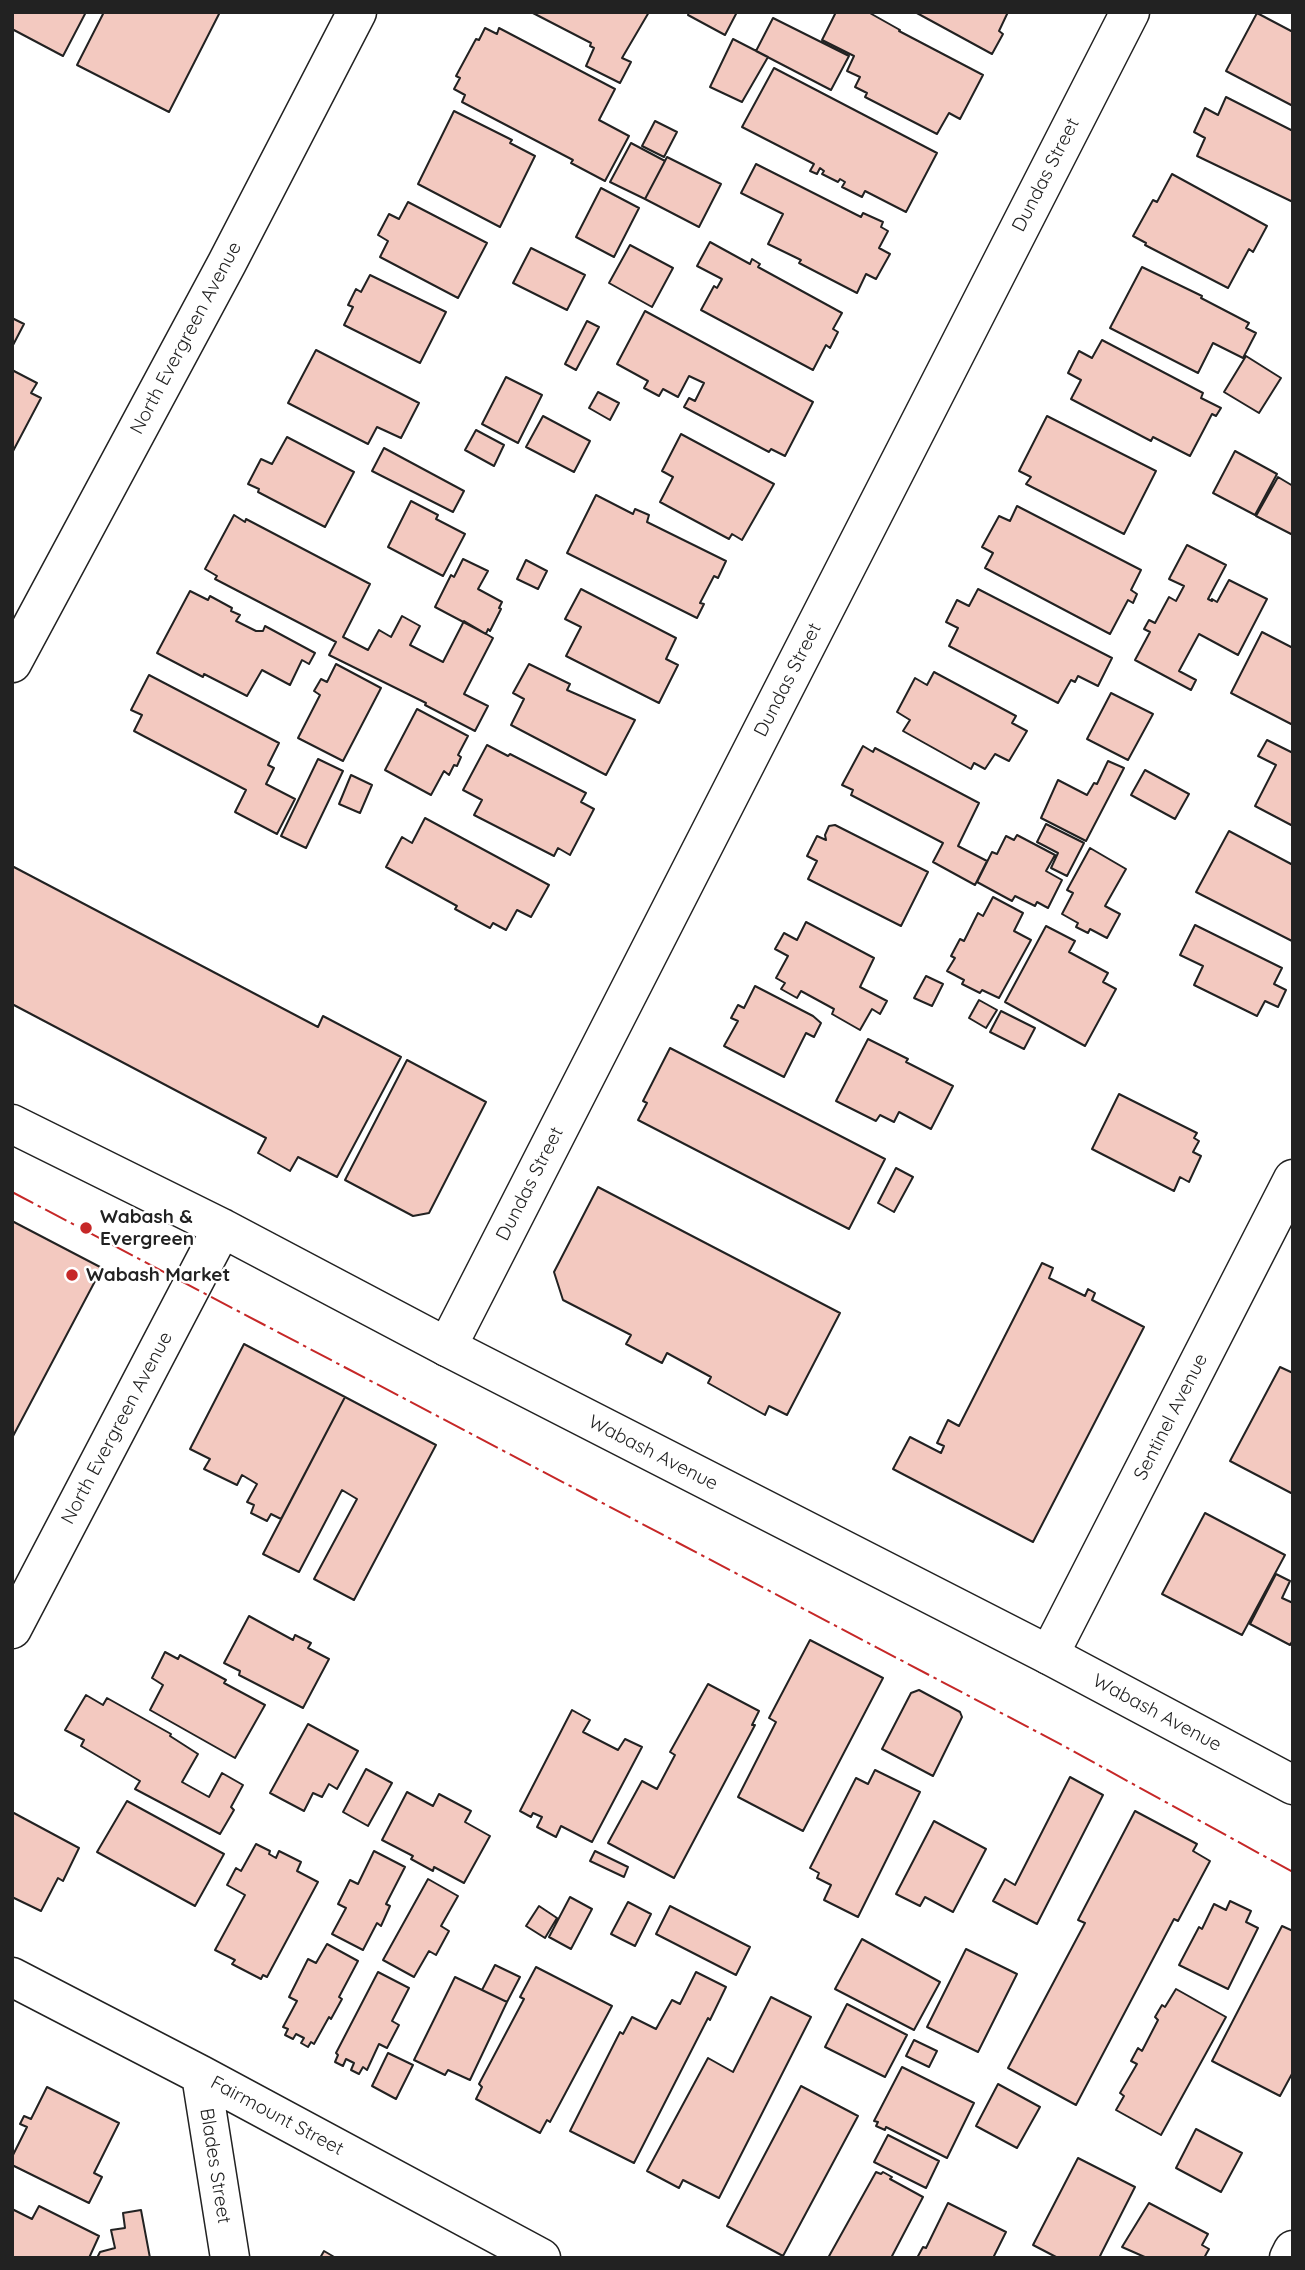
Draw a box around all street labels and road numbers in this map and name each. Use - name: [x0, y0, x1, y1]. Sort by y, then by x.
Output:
- street label: Dundas Street: [1008, 114, 1084, 236]
- street label: North Evergreen Avenue: [126, 238, 246, 438]
- street label: Dundas Street: [750, 619, 826, 741]
- street label: Dundas Street: [492, 1123, 568, 1245]
- street label: North Evergreen Avenue: [57, 1328, 177, 1528]
- street label: Sentinel Avenue: [1129, 1350, 1213, 1484]
- street label: Wabash Avenue: [584, 1410, 722, 1496]
- street label: Wabash Avenue: [1089, 1669, 1225, 1757]
- street label: Fairmount Street: [207, 2071, 347, 2161]
- street label: Blades Street: [195, 2107, 235, 2225]

